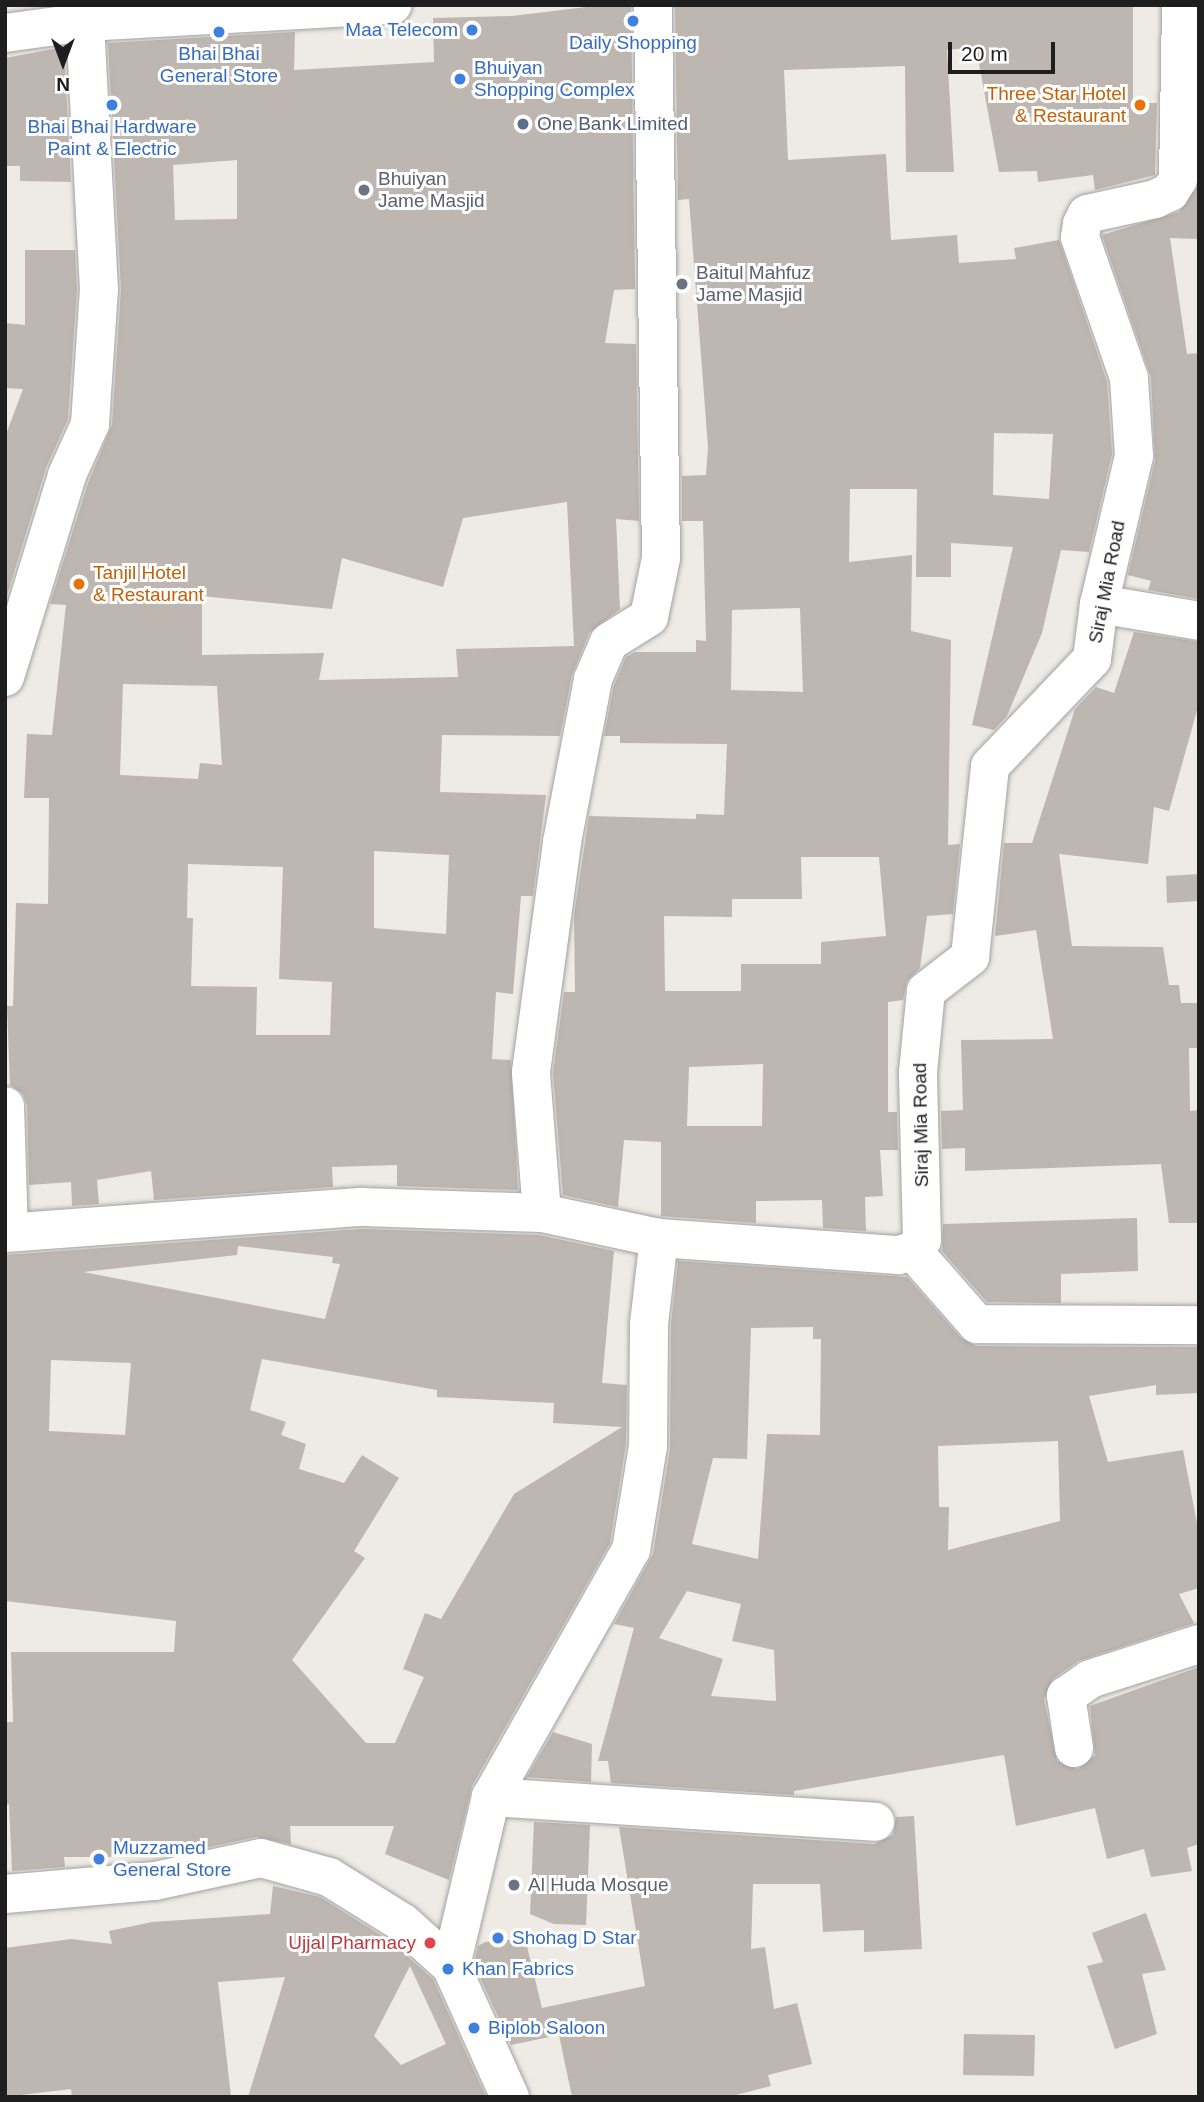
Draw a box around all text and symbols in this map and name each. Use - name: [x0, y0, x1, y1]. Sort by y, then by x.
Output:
- marker: Daily Shopping: [625, 13, 641, 29]
- place label: Maa Telecom: [345, 19, 458, 41]
- marker: Maa Telecom: [464, 22, 480, 38]
- marker: Bhai Bhai General Store: [211, 24, 227, 40]
- north arrow: [28, 28, 98, 98]
- scale bar: [952, 28, 1059, 72]
- place label: Daily Shopping: [569, 32, 697, 54]
- text: 20 m: [961, 42, 1008, 65]
- place label: Bhai Bhai General Store: [160, 43, 278, 87]
- place label: Bhuiyan Shopping Complex: [474, 57, 635, 101]
- marker: Bhuiyan Shopping Complex: [452, 71, 468, 87]
- text: N: [56, 74, 70, 95]
- place label: Three Star Hotel & Restaurant: [987, 83, 1126, 127]
- marker: Bhai Bhai Hardware Paint & Electric: [104, 97, 120, 113]
- marker: Three Star Hotel & Restaurant: [1132, 97, 1148, 113]
- place label: One Bank Limited: [537, 113, 688, 135]
- place label: Bhai Bhai Hardware Paint & Electric: [28, 116, 196, 160]
- marker: One Bank Limited: [515, 116, 531, 132]
- place label: Bhuiyan Jame Masjid: [378, 168, 485, 212]
- marker: Bhuiyan Jame Masjid: [356, 182, 372, 198]
- place label: Baitul Mahfuz Jame Masjid: [696, 262, 811, 306]
- marker: Baitul Mahfuz Jame Masjid: [674, 276, 690, 292]
- street label: Siraj Mia Road: [1084, 519, 1130, 645]
- place label: Tanjil Hotel & Restaurant: [93, 562, 204, 606]
- marker: Tanjil Hotel & Restaurant: [71, 576, 87, 592]
- street label: Siraj Mia Road: [909, 1063, 933, 1187]
- place label: Muzzamed General Store: [113, 1837, 231, 1881]
- marker: Muzzamed General Store: [91, 1851, 107, 1867]
- place label: Al Huda Mosque: [528, 1874, 668, 1896]
- marker: Al Huda Mosque: [506, 1877, 522, 1893]
- place label: Shohag D Star: [512, 1927, 637, 1949]
- marker: Shohag D Star: [490, 1930, 506, 1946]
- place label: Ujjal Pharmacy: [288, 1932, 416, 1954]
- marker: Ujjal Pharmacy: [422, 1935, 438, 1951]
- place label: Khan Fabrics: [462, 1958, 574, 1980]
- marker: Khan Fabrics: [440, 1961, 456, 1977]
- place label: Biplob Saloon: [488, 2017, 605, 2039]
- marker: Biplob Saloon: [466, 2020, 482, 2036]

